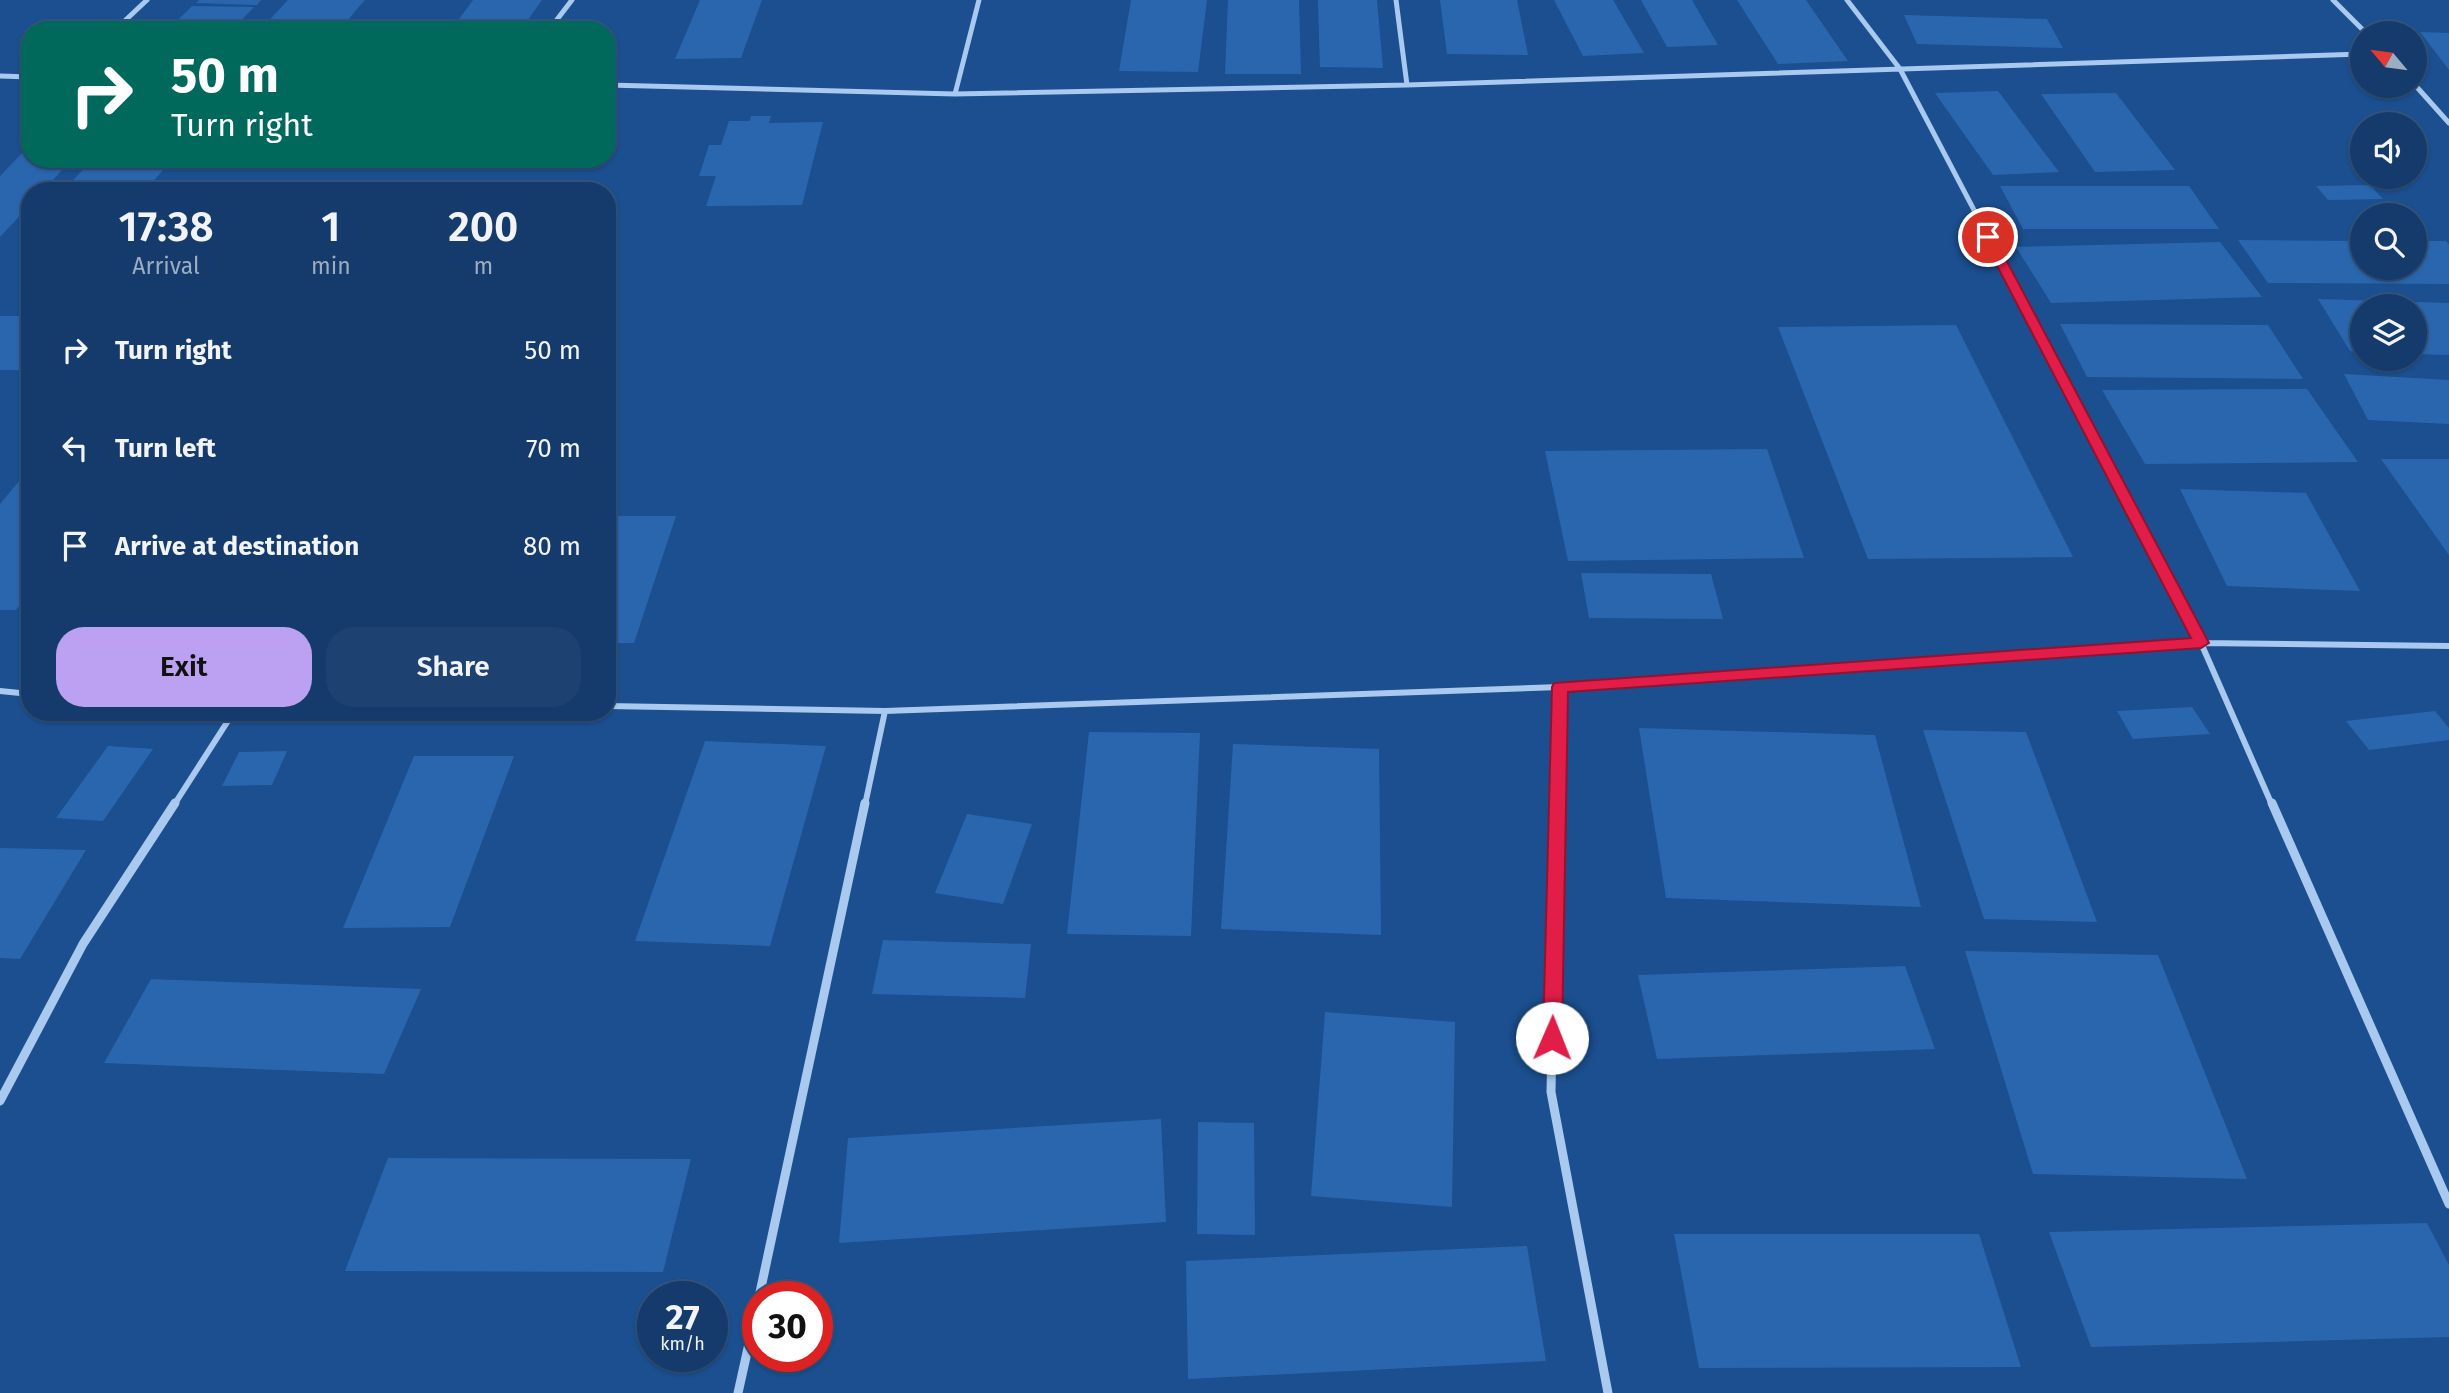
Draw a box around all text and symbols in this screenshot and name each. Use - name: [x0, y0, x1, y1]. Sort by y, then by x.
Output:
- north arrow: [2350, 21, 2427, 98]
- map controls: [2350, 21, 2427, 371]
- text: 50 m: [171, 46, 279, 105]
- icon: right: [56, 49, 147, 140]
- text: Turn right: [171, 106, 313, 144]
- button: sound: [2350, 112, 2427, 189]
- text: 17:38: [119, 202, 214, 252]
- text: 1: [321, 202, 340, 252]
- text: 200: [448, 202, 518, 252]
- button: search: [2350, 203, 2427, 280]
- pin: [1958, 207, 2018, 267]
- icon: arrive: [1969, 218, 2007, 256]
- text: Arrival: [132, 252, 200, 280]
- text: min: [311, 252, 351, 280]
- text: m: [474, 252, 493, 280]
- button: layers: [2350, 294, 2427, 371]
- icon: right: [56, 331, 94, 369]
- text: Turn right: [115, 335, 232, 366]
- text: 50 m: [524, 335, 581, 366]
- icon: left: [56, 429, 94, 467]
- text: Turn left: [115, 433, 216, 464]
- text: 70 m: [526, 433, 581, 464]
- icon: arrive: [56, 527, 94, 565]
- text: Arrive at destination: [115, 531, 359, 562]
- text: 80 m: [523, 531, 581, 562]
- button: Exit: [56, 627, 312, 707]
- button: Share: [326, 627, 581, 707]
- position arrow: [1515, 1001, 1589, 1075]
- speed limit sign: 30: [742, 1281, 833, 1372]
- text: 27: [665, 1296, 700, 1338]
- text: km/h: [660, 1333, 705, 1355]

